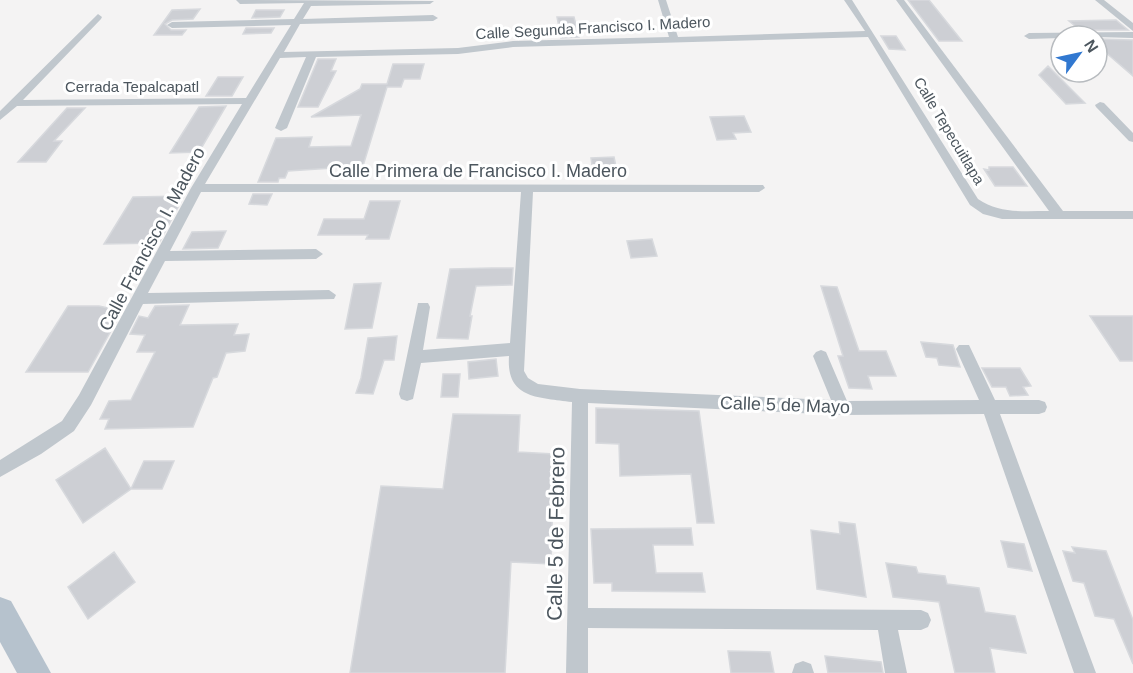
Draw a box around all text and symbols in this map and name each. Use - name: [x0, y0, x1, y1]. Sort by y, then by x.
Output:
- street label: Calle Segunda Francisco I. Madero: [475, 13, 711, 42]
- north arrow: [1049, 24, 1109, 84]
- text: N: [1081, 37, 1101, 56]
- street label: Calle Tepecuitlapa: [911, 74, 989, 188]
- street label: Cerrada Tepalcapatl: [65, 78, 199, 95]
- street label: Calle Francisco I. Madero: [95, 144, 209, 334]
- street label: Calle Primera de Francisco I. Madero: [329, 161, 627, 181]
- street label: Calle 5 de Mayo: [720, 393, 850, 417]
- street label: Calle 5 de Febrero: [542, 447, 569, 621]

